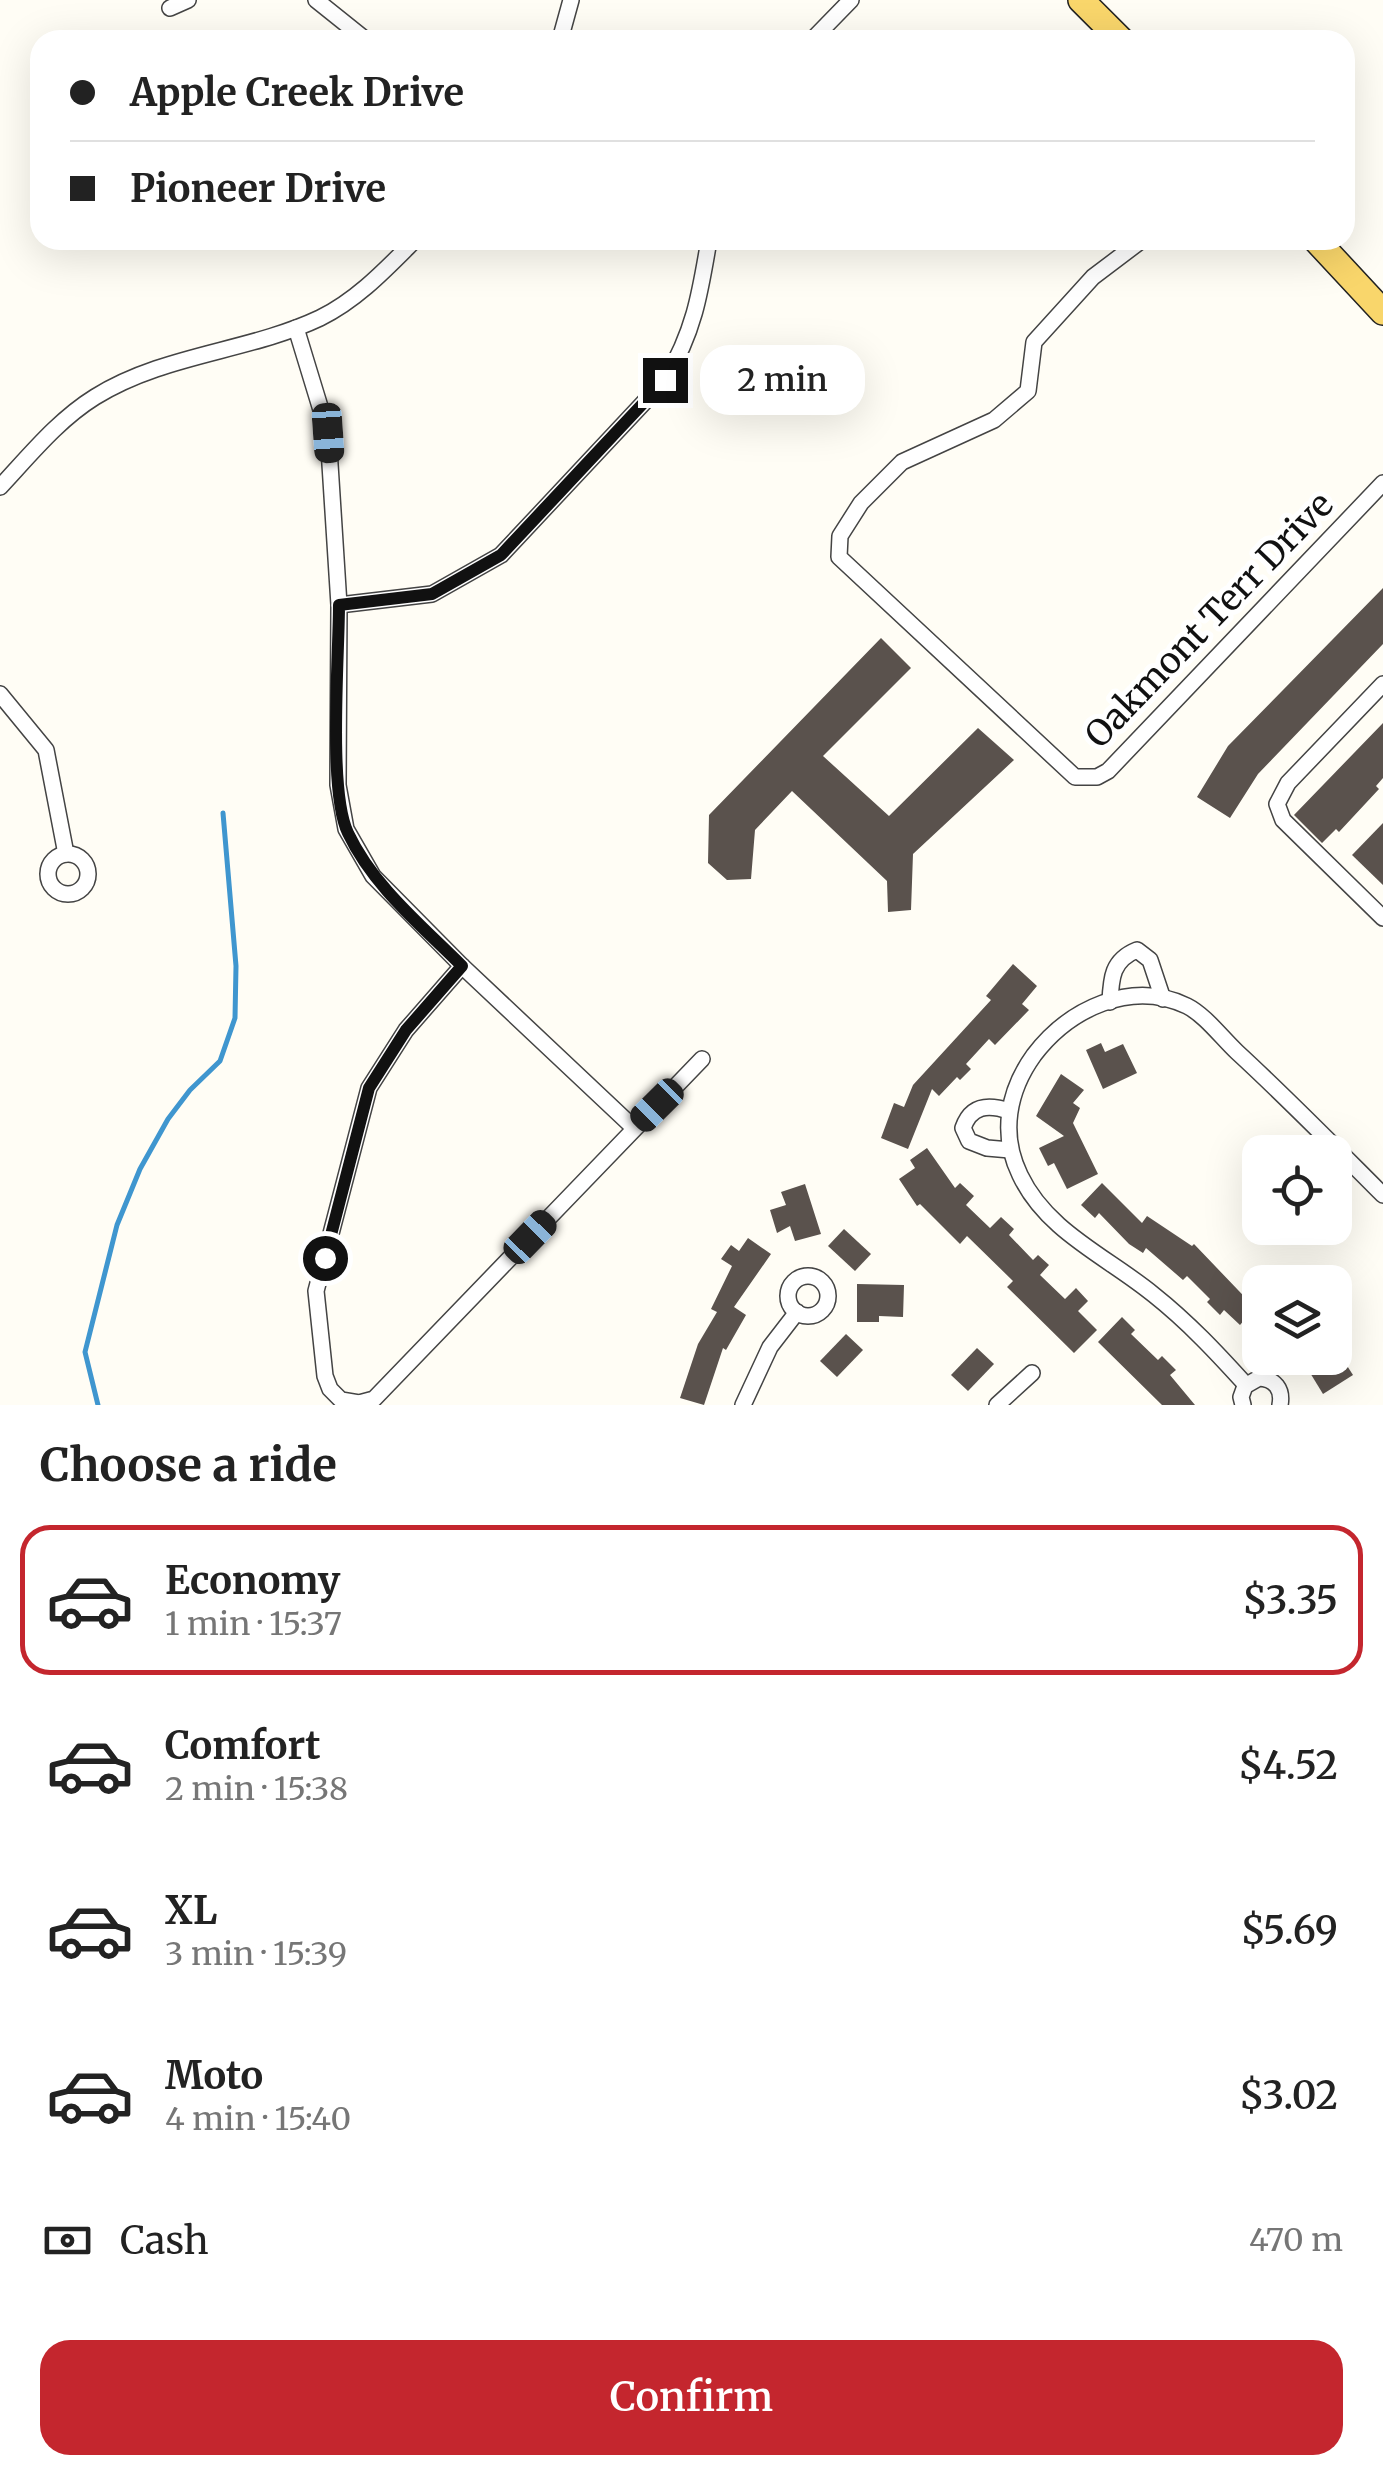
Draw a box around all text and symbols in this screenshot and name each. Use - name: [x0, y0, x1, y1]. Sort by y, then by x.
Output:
- text: Apple Creek Drive: [130, 69, 464, 116]
- text: Pioneer Drive: [130, 165, 386, 212]
- callout: 2 min: [700, 345, 865, 415]
- route end: [643, 358, 688, 403]
- text: 2 min: [737, 360, 828, 400]
- car: [311, 402, 345, 464]
- street label: Oakmont Terr Drive: [1076, 483, 1342, 757]
- car: [625, 1073, 689, 1137]
- map controls: [1242, 1135, 1352, 1375]
- button: locate: [1242, 1135, 1352, 1245]
- car: [498, 1205, 562, 1269]
- route start: [303, 1236, 348, 1281]
- button: layers: [1242, 1265, 1352, 1375]
- text: Choose a ride: [40, 1437, 337, 1493]
- icon: car: [45, 1555, 135, 1645]
- text: Economy: [165, 1557, 340, 1604]
- text: $3.35: [1242, 1577, 1338, 1624]
- text: 1 min · 15:37: [165, 1604, 342, 1644]
- icon: car: [45, 1720, 135, 1810]
- text: Comfort: [165, 1722, 321, 1769]
- text: $4.52: [1238, 1742, 1338, 1789]
- text: 2 min · 15:38: [165, 1769, 348, 1809]
- icon: car: [45, 1885, 135, 1975]
- text: XL: [165, 1887, 217, 1934]
- text: $5.69: [1240, 1907, 1338, 1954]
- text: 3 min · 15:39: [165, 1934, 347, 1974]
- icon: car: [45, 2050, 135, 2140]
- text: Moto: [165, 2052, 263, 2099]
- text: $3.02: [1239, 2072, 1338, 2119]
- text: 4 min · 15:40: [165, 2099, 351, 2139]
- icon: cash: [40, 2213, 95, 2268]
- text: Cash: [120, 2217, 209, 2264]
- text: 470 m: [1249, 2220, 1343, 2260]
- button: Confirm: [40, 2340, 1343, 2455]

